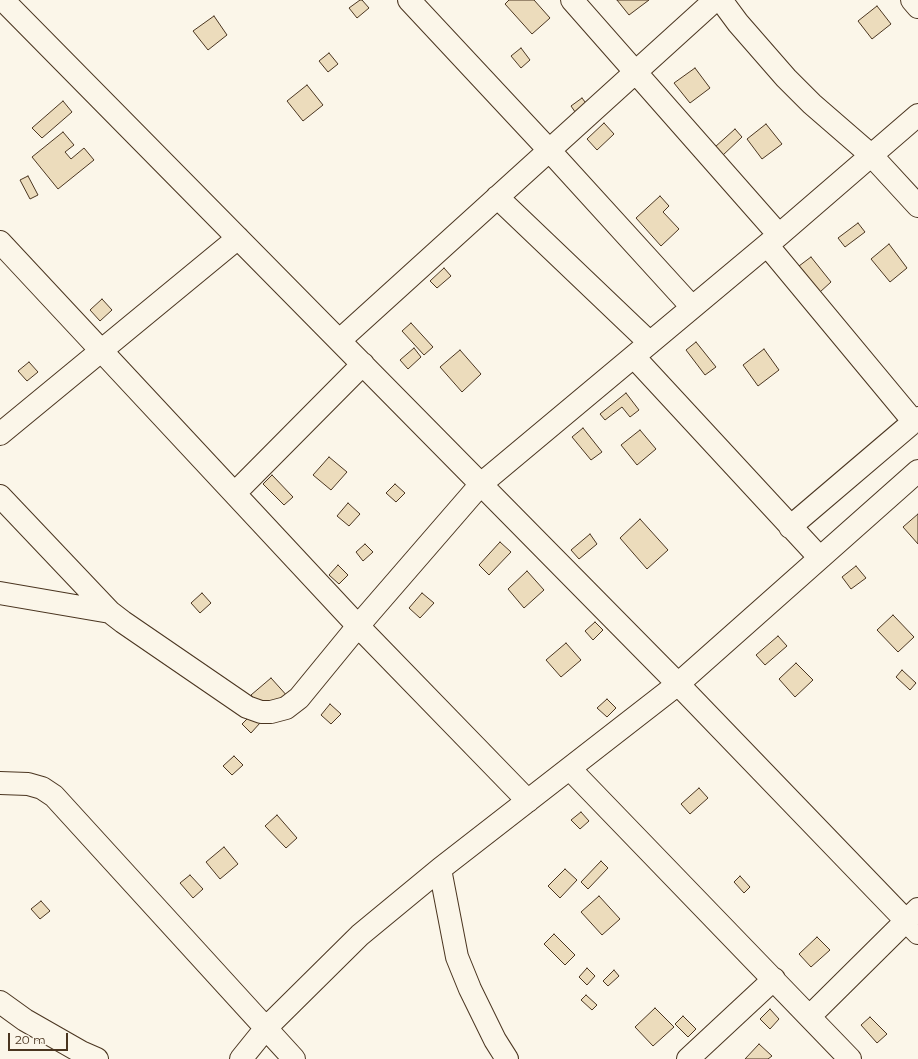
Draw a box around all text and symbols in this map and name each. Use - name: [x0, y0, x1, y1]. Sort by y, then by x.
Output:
- scale bar: [10, 1025, 70, 1051]
- text: 20 m: [15, 1032, 46, 1047]

